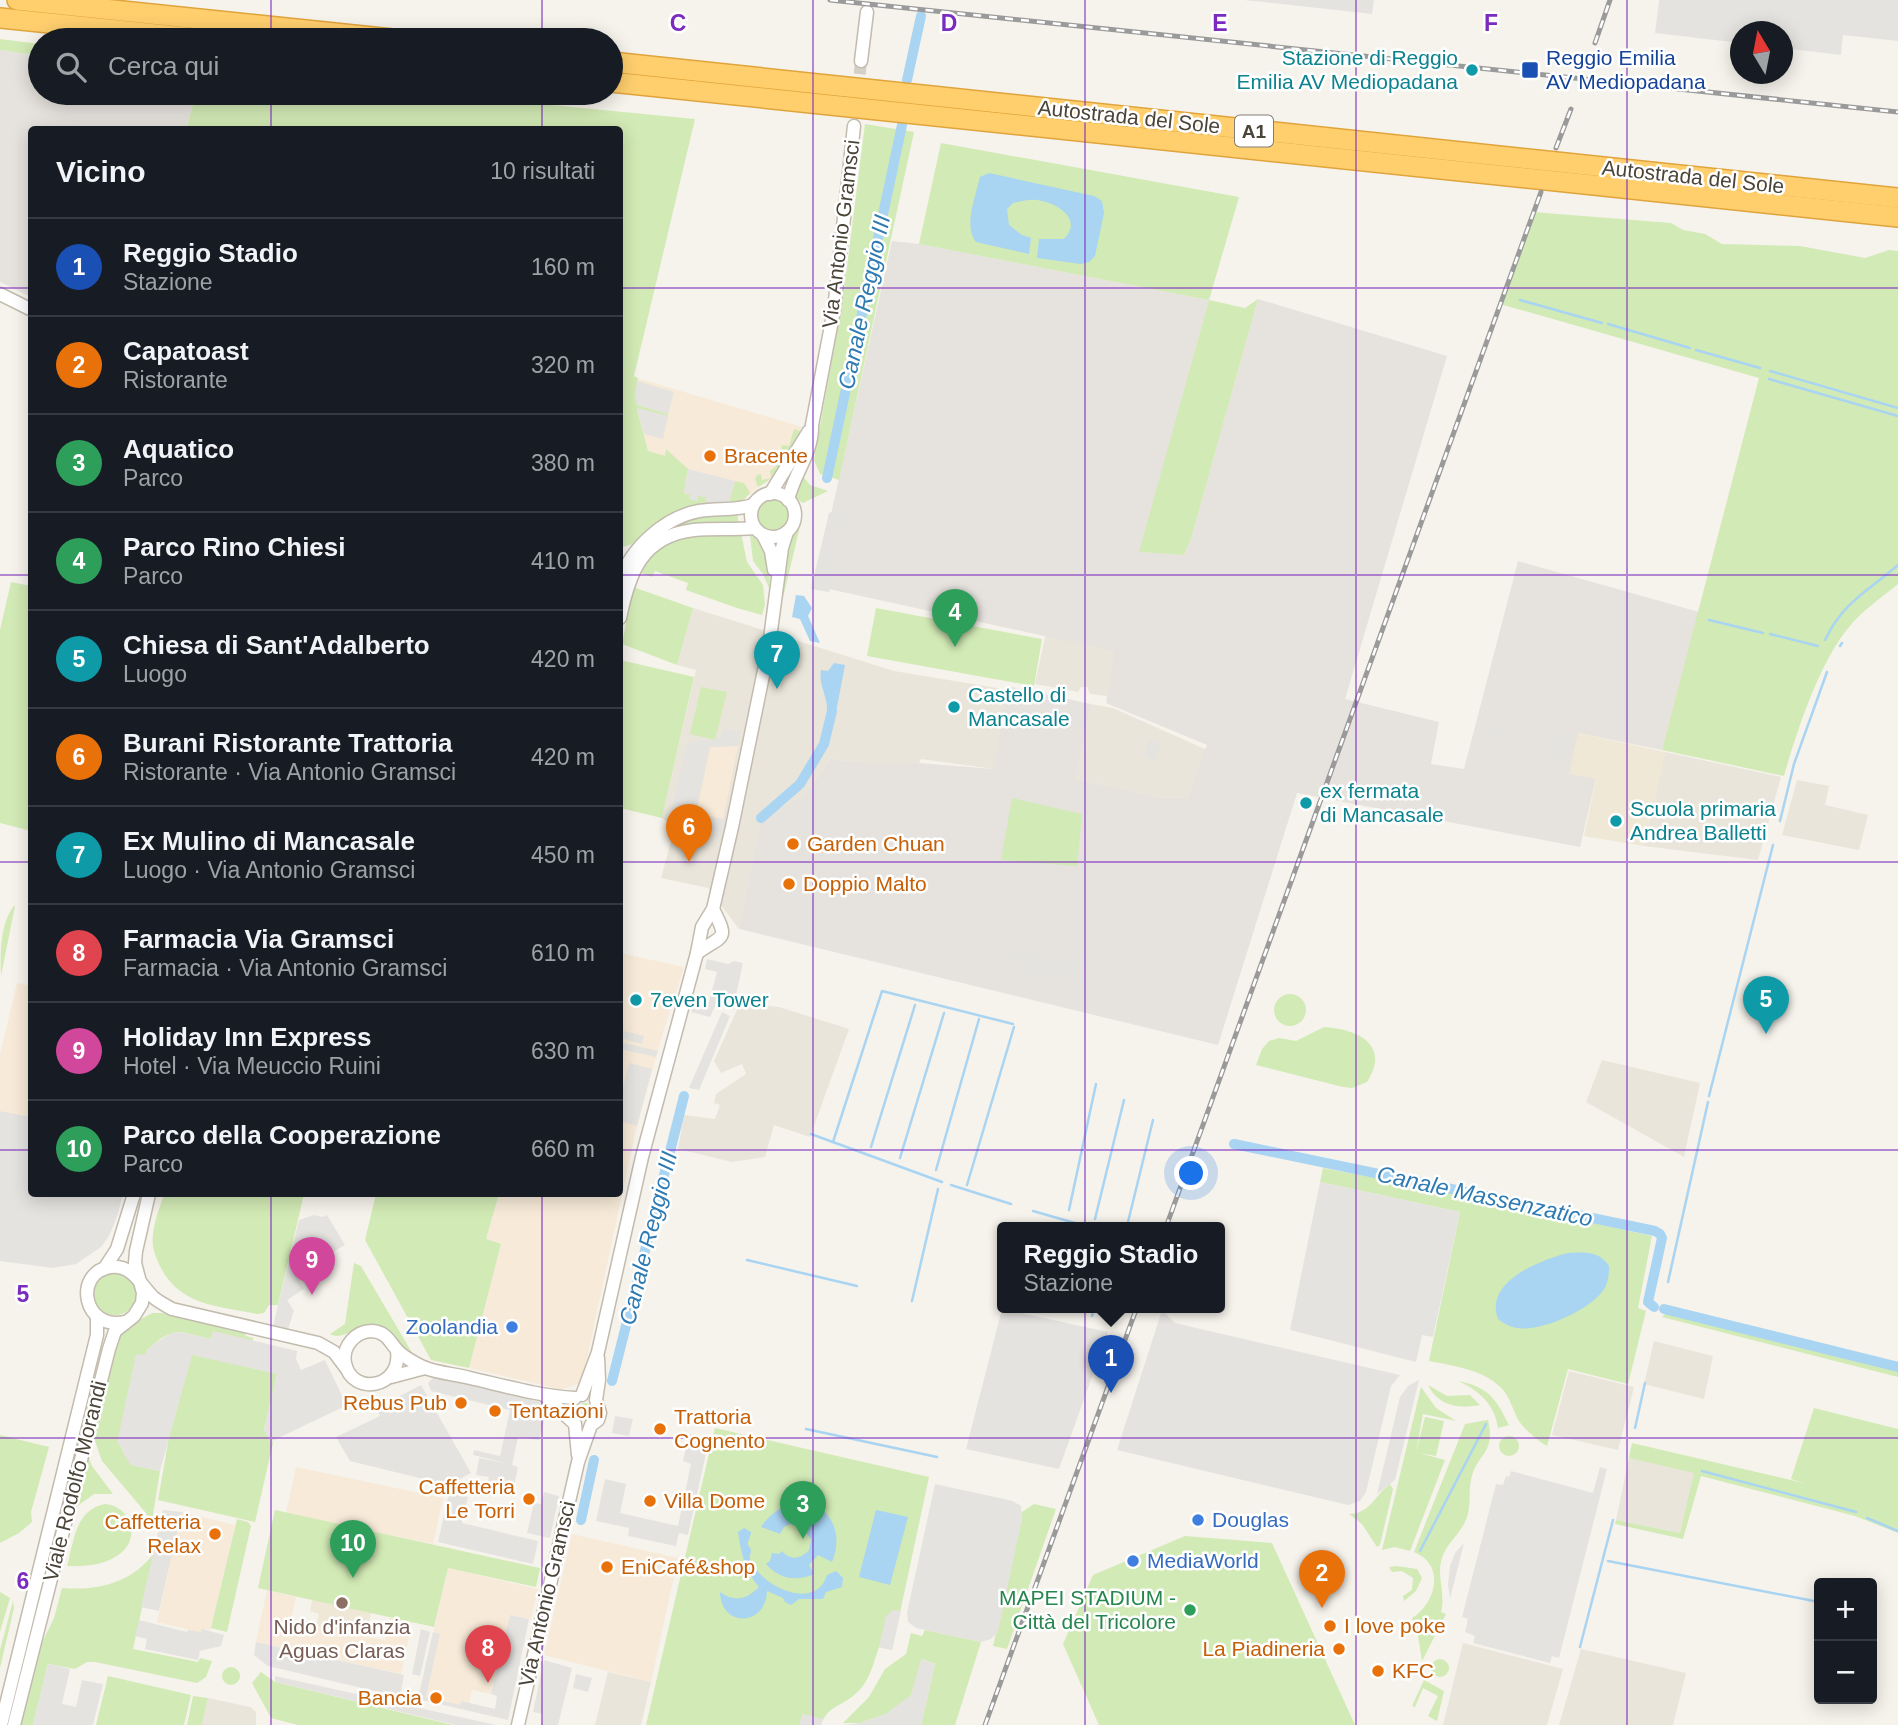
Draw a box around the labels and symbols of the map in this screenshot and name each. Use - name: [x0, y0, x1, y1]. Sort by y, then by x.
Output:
- text: C: [670, 10, 686, 36]
- text: D: [941, 10, 957, 36]
- text: E: [1212, 10, 1228, 36]
- text: F: [1484, 10, 1498, 36]
- north arrow: [1730, 21, 1793, 84]
- place label: Stazione di Reggio Emilia AV Mediopadana: [1237, 46, 1458, 93]
- place label: Reggio Emilia AV Mediopadana: [1546, 46, 1706, 93]
- marker: Reggio Emilia AV Mediopadana: [1520, 60, 1540, 80]
- marker: Stazione di Reggio Emilia AV Mediopadana: [1464, 62, 1480, 78]
- street label: Autostrada del Sole: [1037, 95, 1221, 138]
- road number: A1: [1235, 116, 1273, 146]
- street label: Via Antonio Gramsci: [818, 138, 863, 330]
- street label: Autostrada del Sole: [1601, 155, 1785, 198]
- water label: Canale Reggio III: [833, 212, 895, 392]
- place label: Bracente: [724, 444, 808, 467]
- marker: Bracente: [702, 448, 718, 464]
- pin: 4: [932, 589, 978, 647]
- pin: 7: [754, 631, 800, 689]
- place label: Castello di Mancasale: [968, 683, 1070, 730]
- marker: Castello di Mancasale: [946, 699, 962, 715]
- place label: ex fermata di Mancasale: [1320, 779, 1444, 826]
- marker: ex fermata di Mancasale: [1298, 795, 1314, 811]
- place label: Scuola primaria Andrea Balletti: [1630, 797, 1776, 844]
- pin: 6: [666, 804, 712, 862]
- marker: Scuola primaria Andrea Balletti: [1608, 813, 1624, 829]
- place label: Garden Chuan: [807, 832, 945, 855]
- marker: Garden Chuan: [785, 836, 801, 852]
- place label: Doppio Malto: [803, 872, 927, 895]
- marker: Doppio Malto: [781, 876, 797, 892]
- pin: 5: [1743, 976, 1789, 1034]
- place label: 7even Tower: [650, 988, 769, 1011]
- marker: 7even Tower: [628, 992, 644, 1008]
- water label: Canale Reggio III: [614, 1148, 682, 1327]
- your location: [1174, 1156, 1208, 1190]
- water label: Canale Massenzatico: [1375, 1160, 1595, 1232]
- pin: 9: [289, 1237, 335, 1295]
- text: 5: [17, 1281, 30, 1307]
- place label: Zoolandia: [406, 1315, 498, 1338]
- marker: Zoolandia: [504, 1319, 520, 1335]
- pin: 1: [1088, 1335, 1134, 1393]
- street label: Viale Rodolfo Morandi: [38, 1378, 111, 1584]
- place label: Rebus Pub: [343, 1391, 447, 1414]
- marker: Rebus Pub: [453, 1395, 469, 1411]
- place label: Tentazioni: [509, 1399, 604, 1422]
- marker: Tentazioni: [487, 1403, 503, 1419]
- place label: Trattoria Cognento: [674, 1405, 765, 1452]
- marker: Trattoria Cognento: [652, 1421, 668, 1437]
- place label: Caffetteria Le Torri: [419, 1475, 515, 1522]
- pin: 3: [780, 1481, 826, 1539]
- place label: Villa Dome: [664, 1489, 765, 1512]
- marker: Caffetteria Le Torri: [521, 1491, 537, 1507]
- marker: Villa Dome: [642, 1493, 658, 1509]
- street label: Via Antonio Gramsci: [514, 1499, 579, 1689]
- place label: Douglas: [1212, 1508, 1289, 1531]
- place label: Caffetteria Relax: [105, 1510, 201, 1557]
- marker: Douglas: [1190, 1512, 1206, 1528]
- pin: 10: [330, 1520, 376, 1578]
- marker: Caffetteria Relax: [207, 1526, 223, 1542]
- place label: MediaWorld: [1147, 1549, 1259, 1572]
- pin: 2: [1299, 1550, 1345, 1608]
- marker: MediaWorld: [1125, 1553, 1141, 1569]
- place label: EniCafé&shop: [621, 1555, 755, 1578]
- marker: EniCafé&shop: [599, 1559, 615, 1575]
- text: 6: [17, 1568, 29, 1594]
- place label: MAPEI STADIUM - Città del Tricolore: [999, 1586, 1176, 1633]
- marker: Nido d'infanzia Aguas Claras: [334, 1595, 350, 1611]
- marker: MAPEI STADIUM - Città del Tricolore: [1182, 1602, 1198, 1618]
- place label: I love poke: [1344, 1614, 1446, 1637]
- place label: Nido d'infanzia Aguas Claras: [273, 1615, 411, 1662]
- marker: I love poke: [1322, 1618, 1338, 1634]
- pin: 8: [465, 1625, 511, 1683]
- place label: La Piadineria: [1202, 1637, 1325, 1660]
- marker: La Piadineria: [1331, 1641, 1347, 1657]
- place label: KFC: [1392, 1659, 1434, 1682]
- marker: KFC: [1370, 1663, 1386, 1679]
- place label: Bancia: [358, 1686, 422, 1709]
- marker: Bancia: [428, 1690, 444, 1706]

